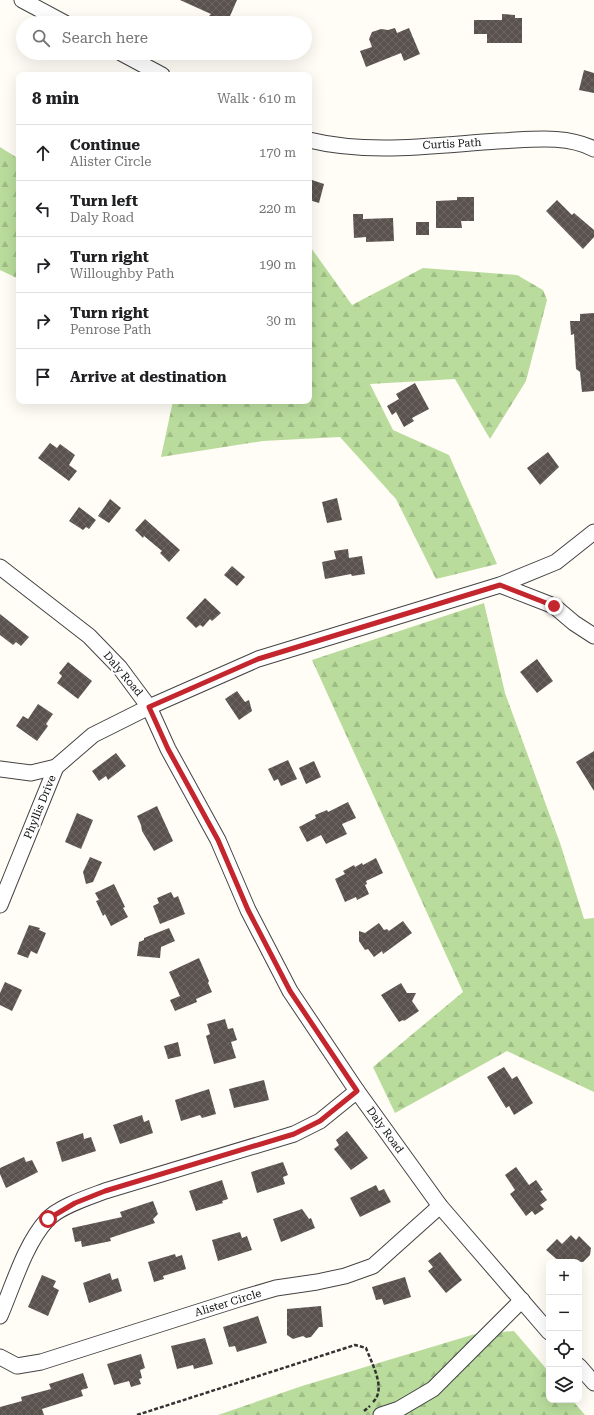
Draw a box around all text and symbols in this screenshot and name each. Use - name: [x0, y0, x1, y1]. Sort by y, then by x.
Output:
- search box: [16, 16, 312, 60]
- icon: search: [30, 27, 52, 49]
- text: Search here: [62, 29, 148, 47]
- text: 8 min: [32, 88, 79, 108]
- text: Walk · 610 m: [217, 91, 296, 106]
- text: Continue: [70, 136, 140, 154]
- street label: Curtis Path: [422, 136, 482, 152]
- icon: ahead: [32, 142, 54, 164]
- text: 170 m: [259, 145, 296, 160]
- text: Alister Circle: [70, 154, 151, 169]
- text: Turn left: [70, 192, 138, 210]
- icon: left: [32, 198, 54, 220]
- text: 220 m: [259, 201, 296, 216]
- text: Daly Road: [70, 210, 134, 225]
- text: Turn right: [70, 248, 149, 266]
- icon: right: [32, 254, 54, 276]
- text: 190 m: [259, 257, 296, 272]
- text: Willoughby Path: [70, 266, 174, 281]
- text: Turn right: [70, 304, 149, 322]
- icon: right: [32, 310, 54, 332]
- text: 30 m: [266, 313, 296, 328]
- text: Penrose Path: [70, 322, 152, 337]
- icon: arrive: [32, 366, 54, 388]
- text: Arrive at destination: [70, 368, 226, 386]
- route end: [545, 597, 563, 615]
- street label: Daly Road: [101, 649, 145, 699]
- street label: Phyllis Drive: [21, 773, 59, 841]
- street label: Daly Road: [364, 1104, 406, 1156]
- route start: [39, 1210, 57, 1228]
- map controls: [546, 1259, 582, 1403]
- button: +: [546, 1259, 582, 1295]
- street label: Alister Circle: [193, 1287, 263, 1319]
- button: −: [546, 1295, 582, 1331]
- button: locate: [546, 1331, 582, 1367]
- button: layers: [546, 1367, 582, 1403]

